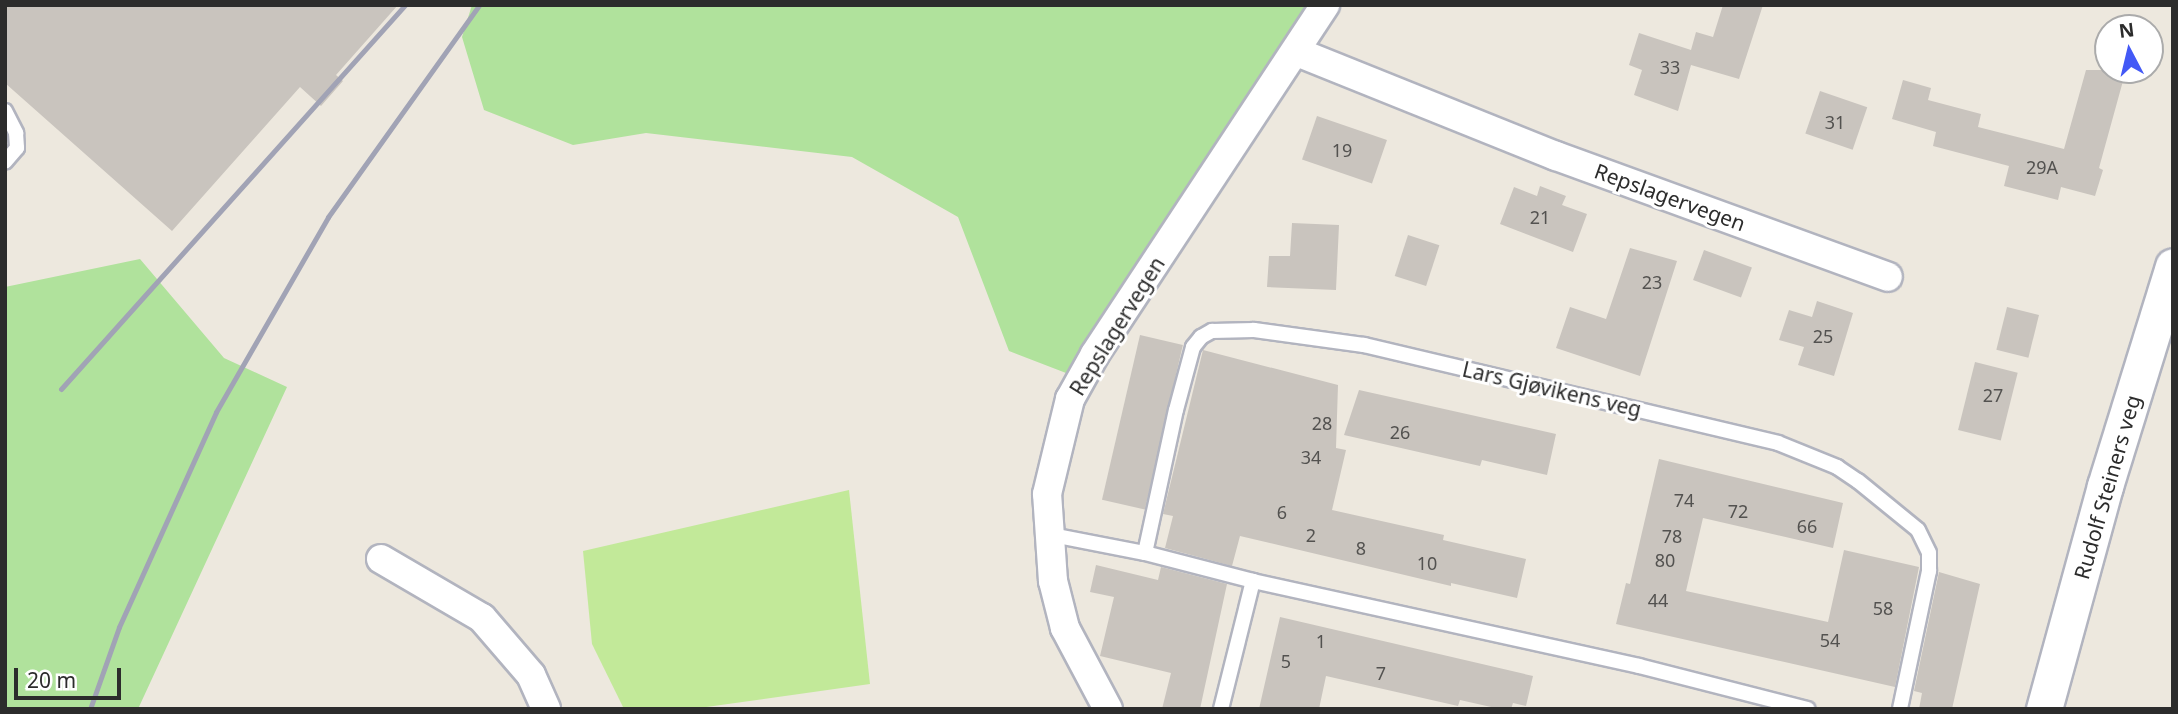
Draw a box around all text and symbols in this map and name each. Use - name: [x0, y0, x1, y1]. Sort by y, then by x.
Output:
- north arrow: [2094, 14, 2164, 84]
- text: N: [2117, 16, 2136, 44]
- house number: 33: [1660, 56, 1680, 78]
- house number: 31: [1825, 111, 1845, 133]
- house number: 19: [1332, 139, 1352, 161]
- house number: 29A: [2026, 156, 2058, 178]
- street label: Repslagervegen: [1591, 158, 1749, 236]
- house number: 21: [1530, 206, 1550, 228]
- street label: Repslagervegen: [1064, 252, 1170, 400]
- house number: 23: [1642, 271, 1662, 293]
- house number: 25: [1813, 325, 1833, 347]
- street label: Lars Gjøvikens veg: [1460, 356, 1644, 422]
- house number: 27: [1983, 384, 2003, 406]
- street label: Rudolf Steiners veg: [2069, 392, 2145, 582]
- house number: 28: [1312, 412, 1332, 434]
- house number: 26: [1390, 421, 1410, 443]
- house number: 34: [1301, 446, 1321, 468]
- house number: 74: [1674, 489, 1694, 511]
- house number: 72: [1728, 500, 1748, 522]
- house number: 6: [1277, 501, 1287, 523]
- house number: 66: [1797, 515, 1817, 537]
- house number: 2: [1306, 524, 1316, 546]
- house number: 78: [1662, 525, 1682, 547]
- house number: 8: [1356, 537, 1366, 559]
- house number: 80: [1655, 549, 1675, 571]
- house number: 10: [1417, 552, 1437, 574]
- house number: 44: [1648, 589, 1668, 611]
- house number: 58: [1873, 597, 1893, 619]
- house number: 54: [1820, 629, 1840, 651]
- house number: 1: [1316, 630, 1326, 652]
- house number: 5: [1281, 650, 1291, 672]
- scale bar: [18, 654, 124, 698]
- house number: 7: [1376, 662, 1386, 684]
- text: 20 m: [27, 666, 76, 694]

